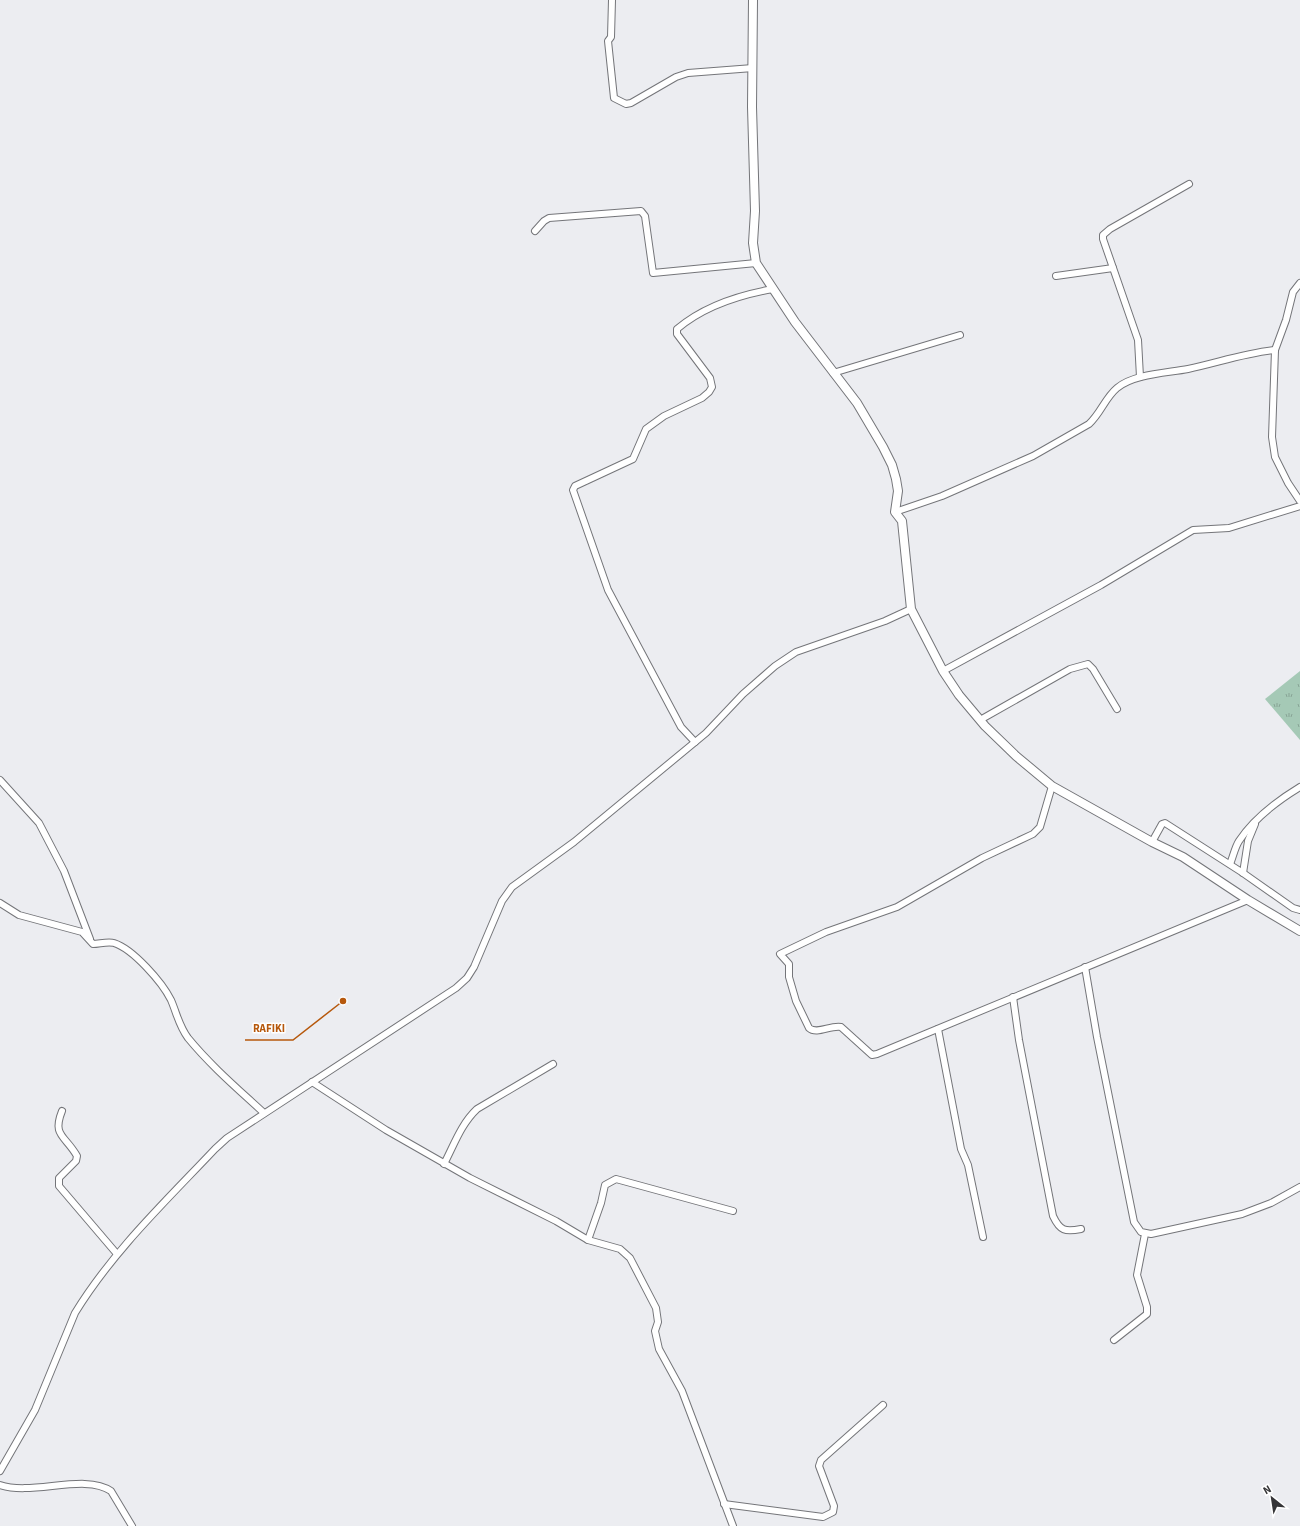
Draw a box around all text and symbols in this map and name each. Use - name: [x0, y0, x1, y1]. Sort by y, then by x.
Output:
- callout: RAFIKI: [245, 1017, 293, 1040]
- text: RAFIKI: [253, 1021, 285, 1036]
- north arrow: [1252, 1478, 1292, 1518]
- text: N: [1260, 1481, 1274, 1498]

